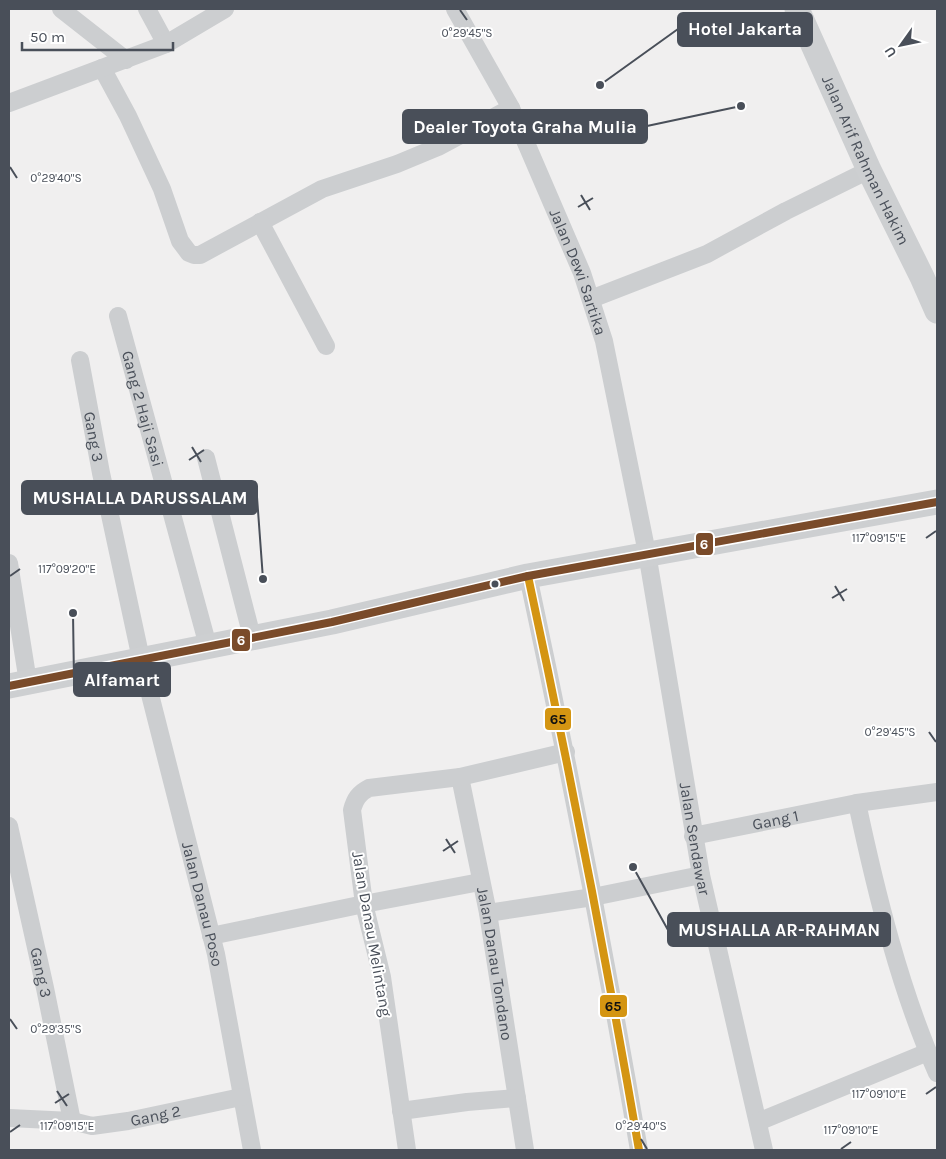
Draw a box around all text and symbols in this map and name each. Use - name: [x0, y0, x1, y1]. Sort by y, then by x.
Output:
- callout: Hotel Jakarta: [678, 13, 812, 46]
- text: Hotel Jakarta: [688, 18, 802, 40]
- scale bar: [22, 20, 174, 52]
- north arrow: [876, 20, 926, 70]
- text: 0°29'45"S: [441, 26, 493, 40]
- text: 50 m: [30, 28, 65, 46]
- text: U: [881, 43, 900, 60]
- street label: Jalan Arif Rahman Hakim: [818, 72, 914, 248]
- callout: Dealer Toyota Graha Mulia: [403, 110, 647, 143]
- text: Dealer Toyota Graha Mulia: [413, 116, 637, 138]
- text: 0°29'40"S: [30, 171, 82, 185]
- street label: Jalan Dewi Sartika: [546, 206, 611, 337]
- street label: Gang 2 Haji Sasi: [118, 348, 168, 469]
- street label: Gang 3: [80, 410, 108, 464]
- callout: MUSHALLA DARUSSALAM: [22, 481, 257, 514]
- text: MUSHALLA DARUSSALAM: [33, 487, 247, 509]
- text: 117°09'15"E: [852, 531, 906, 545]
- line badge: 6: [695, 532, 714, 556]
- text: 6: [700, 536, 708, 553]
- text: 117°09'20"E: [38, 562, 96, 576]
- unlabelled marker: [490, 579, 500, 589]
- line badge: 6: [231, 628, 251, 652]
- text: 6: [237, 632, 245, 649]
- callout: Alfamart: [74, 663, 170, 696]
- text: Alfamart: [84, 669, 160, 691]
- line badge: 65: [544, 707, 572, 731]
- text: 65: [550, 711, 566, 728]
- text: 0°29'45"S: [864, 725, 916, 739]
- street label: Jalan Sendawar: [676, 781, 715, 897]
- street label: Gang 1: [750, 805, 800, 833]
- street label: Jalan Danau Poso: [178, 840, 228, 968]
- street label: Jalan Danau Melintang: [348, 850, 396, 1018]
- street label: Jalan Danau Tondano: [473, 885, 517, 1042]
- callout: MUSHALLA AR-RAHMAN: [668, 913, 890, 946]
- text: MUSHALLA AR-RAHMAN: [678, 919, 880, 941]
- street label: Gang 3: [27, 945, 56, 999]
- line badge: 65: [599, 994, 628, 1018]
- text: 65: [605, 998, 621, 1015]
- text: 0°29'35"S: [30, 1022, 82, 1036]
- text: 117°09'10"E: [852, 1087, 906, 1101]
- street label: Gang 2: [128, 1101, 182, 1130]
- text: 117°09'15"E: [40, 1119, 94, 1133]
- text: 0°29'40"S: [615, 1119, 667, 1133]
- text: 117°09'10"E: [824, 1123, 878, 1137]

